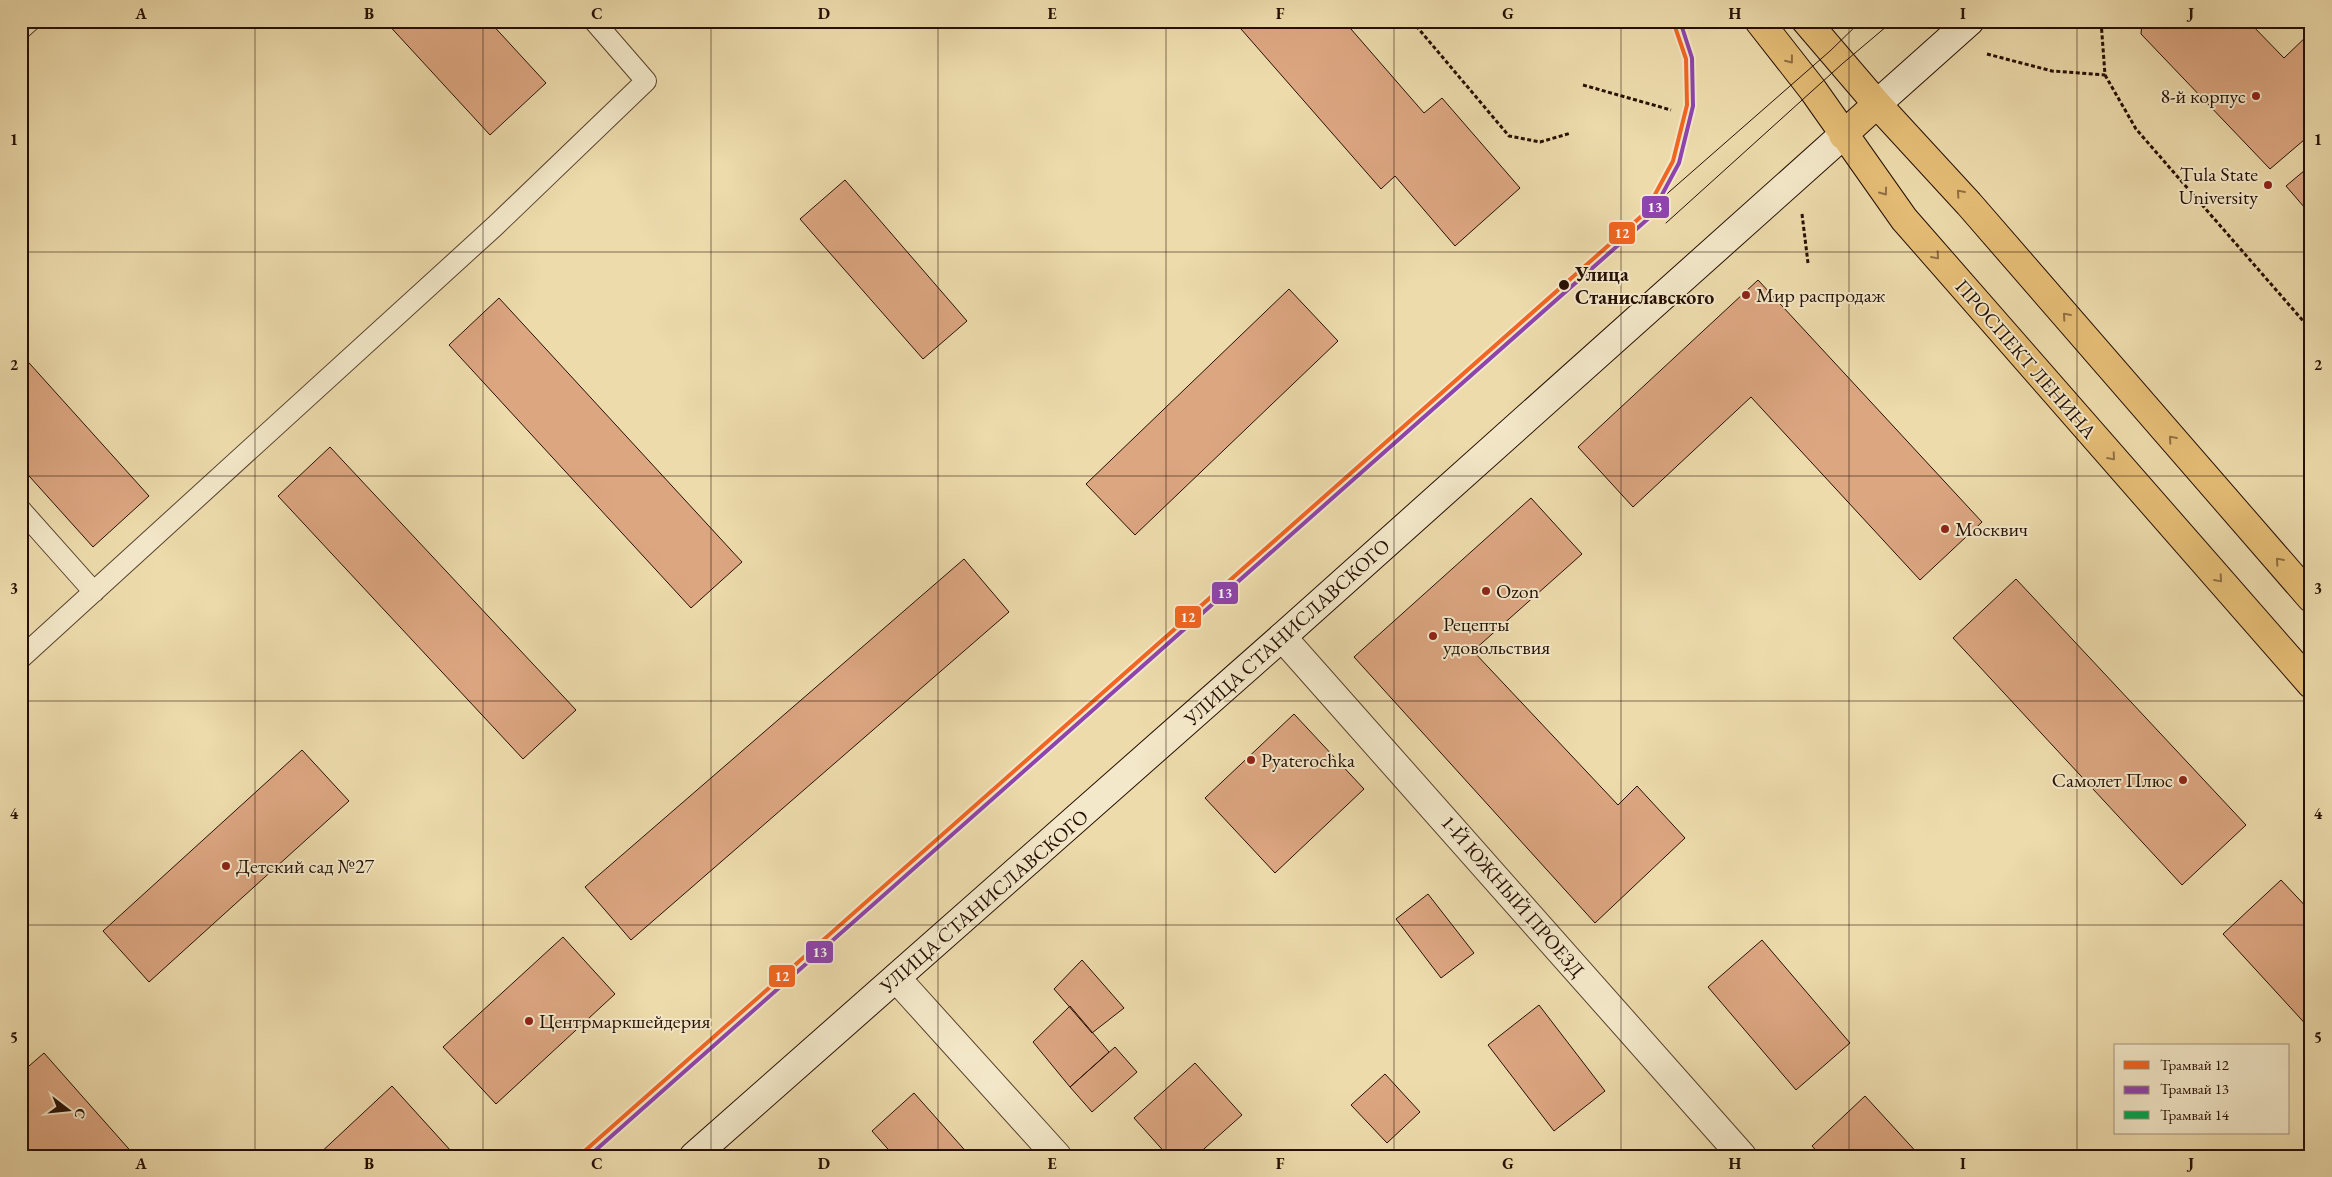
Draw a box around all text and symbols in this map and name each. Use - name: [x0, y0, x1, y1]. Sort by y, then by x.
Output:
- text: A: [134, 3, 147, 24]
- text: B: [364, 3, 374, 24]
- text: C: [591, 3, 603, 24]
- text: D: [818, 3, 830, 24]
- text: E: [1047, 3, 1057, 24]
- text: F: [1276, 3, 1285, 24]
- text: G: [1502, 3, 1514, 24]
- text: H: [1729, 3, 1742, 24]
- text: I: [1960, 3, 1966, 24]
- text: J: [2186, 3, 2194, 24]
- one-way arrow: [1784, 54, 1793, 63]
- place label: 8-й корпус: [2160, 83, 2246, 109]
- marker: 8-й корпус: [2250, 90, 2262, 102]
- text: 1: [10, 129, 18, 150]
- text: 1: [2314, 129, 2322, 150]
- place label: Tula State University: [2179, 161, 2258, 210]
- marker: Tula State University: [2262, 179, 2274, 191]
- one-way arrow: [1878, 186, 1887, 196]
- one-way arrow: [1957, 190, 1965, 199]
- line badge: 13: [1641, 195, 1670, 219]
- text: 13: [1648, 198, 1662, 216]
- line badge: 12: [1608, 221, 1636, 245]
- text: 12: [1615, 224, 1630, 242]
- one-way arrow: [1930, 250, 1939, 259]
- place label: Улица Станиславского: [1574, 261, 1714, 310]
- street label: ПРОСПЕКТ ЛЕНИНА: [1949, 274, 2103, 444]
- marker: Улица Станиславского: [1557, 278, 1571, 292]
- place label: Мир распродаж: [1756, 282, 1885, 308]
- marker: Мир распродаж: [1740, 289, 1752, 301]
- one-way arrow: [2063, 312, 2072, 321]
- text: 2: [10, 354, 19, 375]
- text: 2: [2314, 354, 2323, 375]
- one-way arrow: [2169, 435, 2178, 444]
- one-way arrow: [2107, 452, 2116, 461]
- place label: Москвич: [1955, 516, 2028, 542]
- marker: Москвич: [1939, 523, 1951, 535]
- street label: УЛИЦА СТАНИСЛАВСКОГО: [1178, 533, 1395, 732]
- one-way arrow: [2276, 558, 2285, 567]
- one-way arrow: [2214, 574, 2223, 583]
- text: 3: [10, 578, 18, 599]
- place label: Ozon: [1496, 578, 1540, 604]
- text: 3: [2314, 578, 2322, 599]
- line badge: 13: [1211, 581, 1239, 605]
- text: 13: [1218, 584, 1232, 602]
- marker: Ozon: [1480, 585, 1492, 597]
- line badge: 12: [1174, 605, 1202, 629]
- text: 12: [1181, 608, 1196, 626]
- place label: Рецепты удовольствия: [1443, 611, 1550, 660]
- marker: Рецепты удовольствия: [1427, 630, 1439, 642]
- place label: Pyaterochka: [1261, 747, 1355, 773]
- marker: Pyaterochka: [1245, 754, 1257, 766]
- place label: Самолет Плюс: [2052, 767, 2173, 793]
- marker: Самолет Плюс: [2177, 774, 2189, 786]
- text: 4: [10, 803, 19, 824]
- street label: УЛИЦА СТАНИСЛАВСКОГО: [874, 803, 1094, 999]
- text: 4: [2314, 803, 2323, 824]
- street label: 1-Й ЮЖНЫЙ ПРОЕЗД: [1435, 810, 1591, 982]
- place label: Детский сад №27: [236, 853, 374, 879]
- marker: Детский сад №27: [220, 860, 232, 872]
- line badge: 13: [805, 940, 834, 964]
- text: 13: [813, 943, 827, 961]
- line badge: 12: [768, 964, 796, 988]
- text: 12: [775, 967, 790, 985]
- place label: Центрмаркшейдерия: [539, 1008, 711, 1034]
- marker: Центрмаркшейдерия: [523, 1015, 535, 1027]
- text: 5: [10, 1027, 18, 1048]
- text: 5: [2314, 1027, 2322, 1048]
- legend: [2114, 1044, 2290, 1134]
- text: Трамвай 12: [2160, 1055, 2230, 1074]
- text: Трамвай 13: [2160, 1079, 2229, 1098]
- north arrow: [42, 1084, 92, 1134]
- text: Трамвай 14: [2160, 1105, 2230, 1124]
- text: С: [70, 1106, 91, 1121]
- text: A: [134, 1153, 147, 1174]
- text: B: [364, 1153, 374, 1174]
- text: C: [591, 1153, 603, 1174]
- text: D: [818, 1153, 830, 1174]
- text: E: [1047, 1153, 1057, 1174]
- text: F: [1276, 1153, 1285, 1174]
- text: G: [1502, 1153, 1514, 1174]
- text: H: [1729, 1153, 1742, 1174]
- text: I: [1960, 1153, 1966, 1174]
- text: J: [2186, 1153, 2194, 1174]

